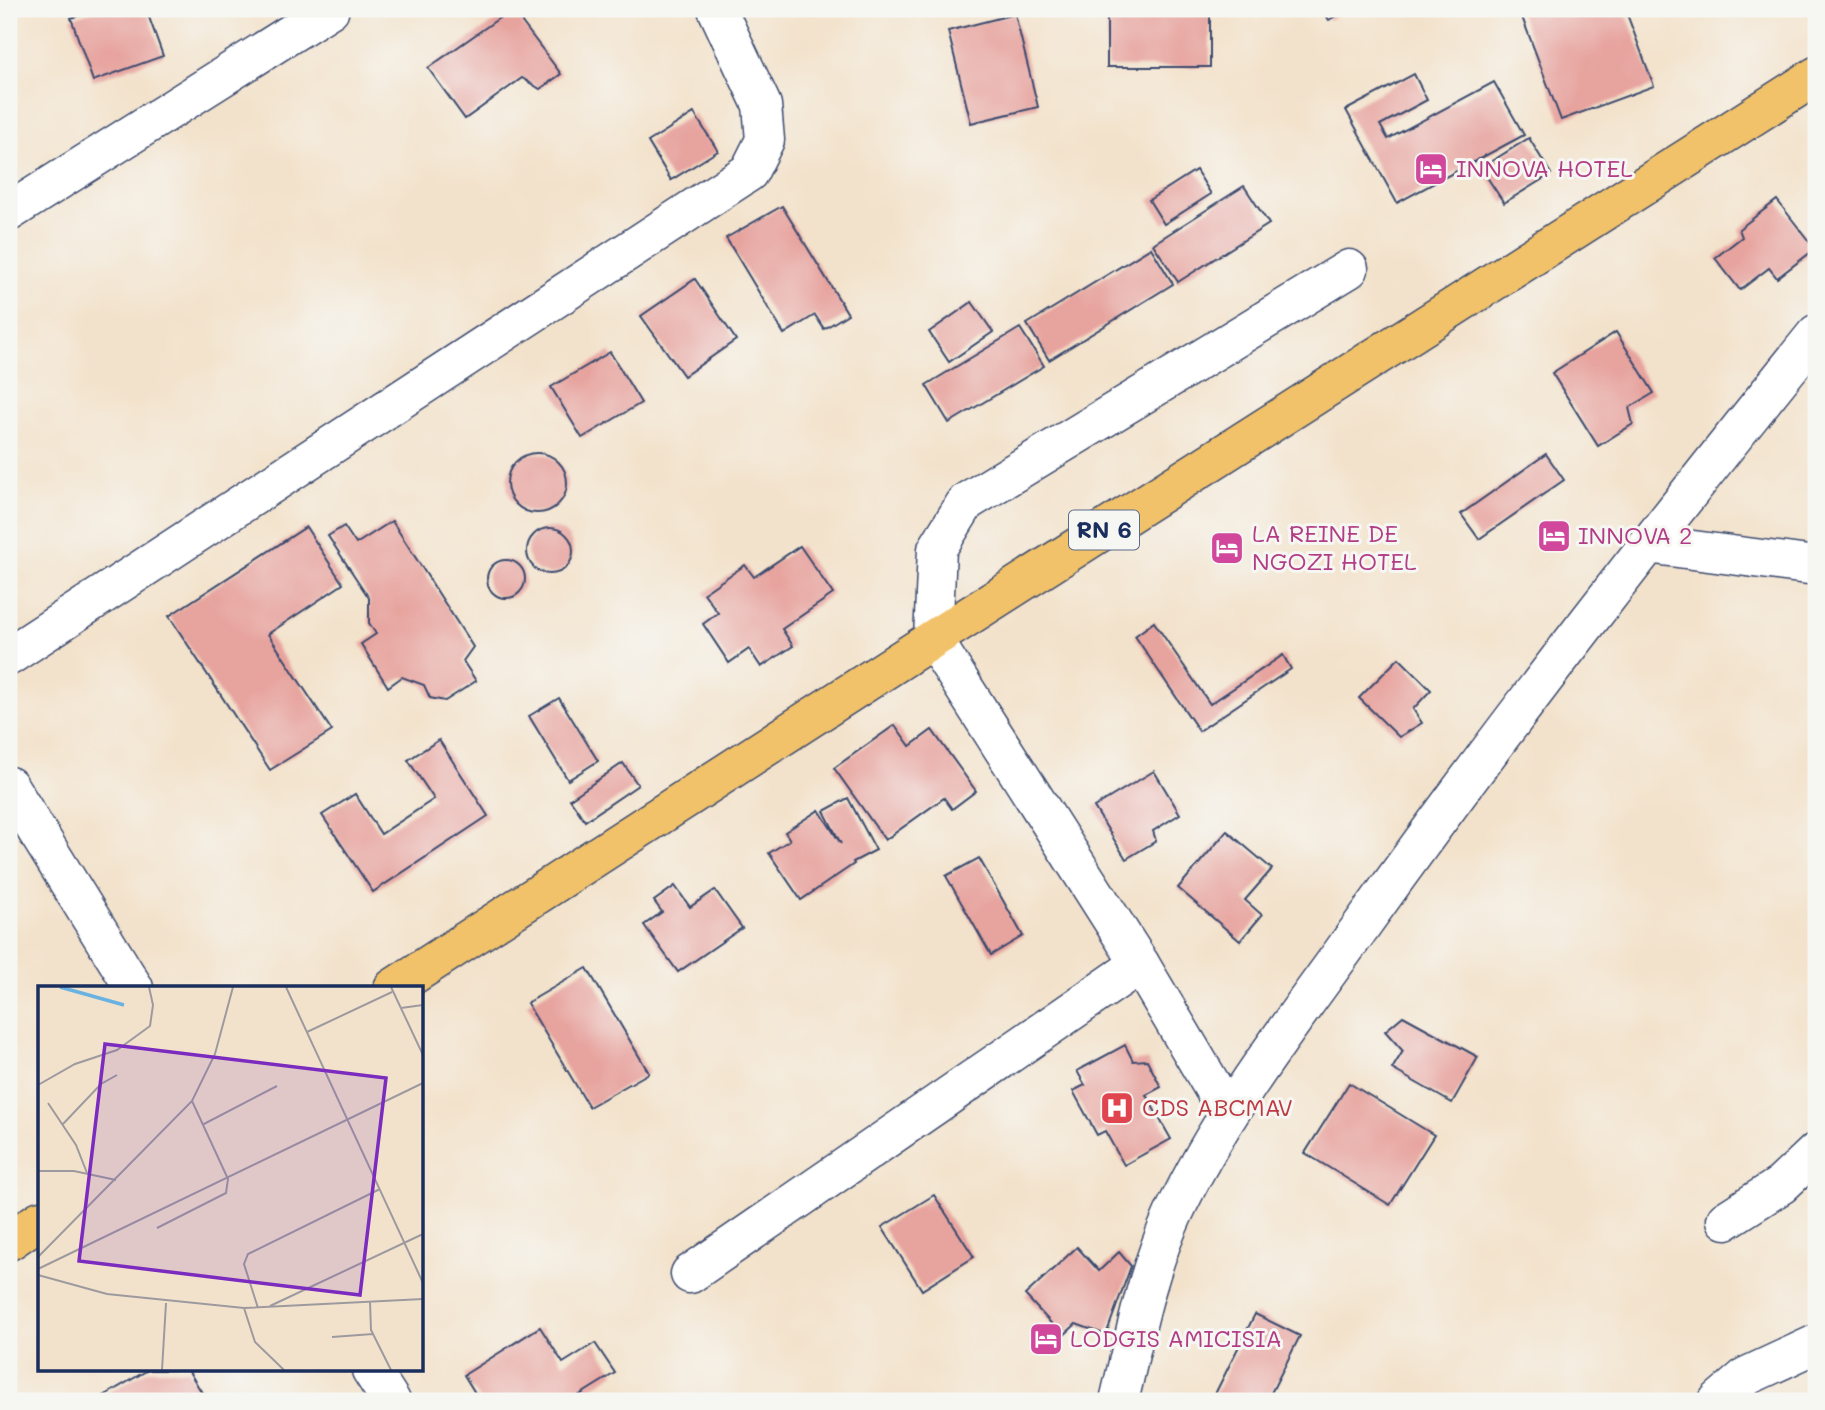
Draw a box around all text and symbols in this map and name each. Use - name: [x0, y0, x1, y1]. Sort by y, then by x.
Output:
- hotel icon: INNOVA HOTEL: [1412, 150, 1450, 188]
- place label: INNOVA HOTEL: [1456, 152, 1633, 183]
- road number: RN 6: [1069, 510, 1139, 550]
- place label: LA REINE DE NGOZI HOTEL: [1252, 517, 1417, 576]
- hotel icon: INNOVA 2: [1535, 517, 1573, 555]
- place label: INNOVA 2: [1578, 519, 1692, 550]
- hotel icon: LA REINE DE NGOZI HOTEL: [1208, 529, 1246, 567]
- inset map: [38, 986, 424, 1372]
- hospital icon: CDS ABCMAV: [1098, 1089, 1136, 1127]
- place label: CDS ABCMAV: [1142, 1091, 1293, 1122]
- hotel icon: LODGIS AMICISIA: [1027, 1320, 1065, 1358]
- place label: LODGIS AMICISIA: [1070, 1322, 1282, 1353]

